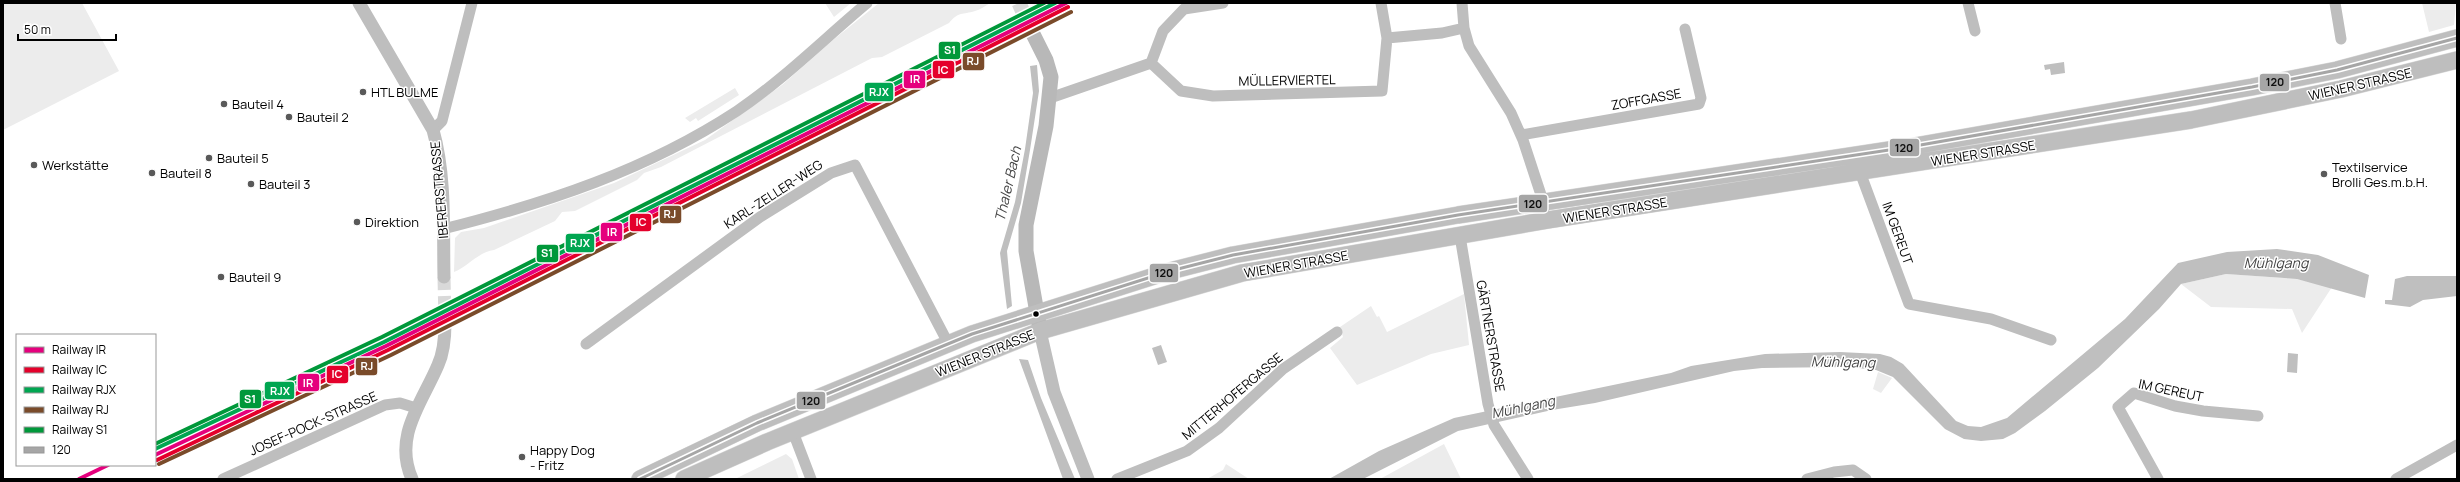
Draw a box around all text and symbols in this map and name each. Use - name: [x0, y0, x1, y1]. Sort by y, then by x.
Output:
- scale bar: [18, 16, 116, 42]
- text: 50 m: [24, 21, 51, 38]
- line badge: S1: [938, 41, 961, 60]
- text: S1: [944, 42, 956, 57]
- line badge: RJ: [962, 52, 985, 71]
- text: RJ: [967, 53, 979, 68]
- line badge: IC: [932, 60, 955, 79]
- text: IC: [937, 62, 949, 77]
- street label: WIENER STRASSE: [2307, 63, 2413, 105]
- line badge: IR: [903, 70, 926, 89]
- street label: MÜLLERVIERTEL: [1238, 70, 1336, 90]
- text: IR: [910, 71, 920, 86]
- line badge: 120: [2259, 73, 2290, 92]
- text: 120: [2266, 74, 2284, 89]
- line badge: RJX: [864, 82, 894, 102]
- place label: HTL BULME: [371, 83, 438, 101]
- text: RJX: [869, 84, 890, 99]
- street label: ZOFFGASSE: [1609, 84, 1683, 114]
- marker: HTL BULME: [358, 87, 368, 97]
- place label: Bauteil 4: [232, 95, 284, 113]
- marker: Bauteil 4: [219, 99, 229, 109]
- place label: Bauteil 2: [297, 108, 349, 126]
- marker: Bauteil 2: [284, 112, 294, 122]
- street label: WIENER STRASSE: [1930, 136, 2036, 170]
- line badge: 120: [1889, 138, 1920, 157]
- text: 120: [1895, 140, 1913, 155]
- street label: IBERERSTRASSE: [426, 141, 452, 239]
- water label: Thaler Bach: [990, 144, 1025, 223]
- place label: Bauteil 5: [217, 149, 269, 167]
- marker: Bauteil 5: [204, 153, 214, 163]
- street label: KARL-ZELLER-WEG: [720, 155, 826, 233]
- place label: Werkstätte: [42, 156, 109, 174]
- place label: Textilservice Brolli Ges.m.b.H.: [2332, 158, 2428, 191]
- marker: Werkstätte: [29, 160, 39, 170]
- place label: Bauteil 8: [160, 164, 212, 182]
- marker: Bauteil 8: [147, 168, 157, 178]
- marker: Textilservice Brolli Ges.m.b.H.: [2319, 169, 2329, 179]
- place label: Bauteil 3: [259, 175, 310, 193]
- marker: Bauteil 3: [246, 179, 256, 189]
- street label: WIENER STRASSE: [1562, 193, 1668, 227]
- line badge: 120: [1518, 194, 1548, 213]
- text: 120: [1524, 196, 1542, 211]
- street label: IM GEREUT: [1878, 199, 1918, 267]
- line badge: RJ: [659, 205, 682, 224]
- text: RJ: [664, 206, 676, 221]
- place label: Direktion: [365, 213, 419, 231]
- line badge: IC: [629, 213, 652, 232]
- text: IC: [635, 214, 647, 229]
- marker: Direktion: [352, 217, 362, 227]
- line badge: IR: [600, 222, 623, 242]
- text: IR: [607, 224, 617, 239]
- line badge: RJX: [565, 233, 595, 253]
- text: RJX: [570, 235, 591, 250]
- line badge: S1: [536, 244, 559, 263]
- text: S1: [541, 245, 553, 260]
- street label: WIENER STRASSE: [1243, 246, 1349, 282]
- water label: Mühlgang: [2244, 253, 2310, 272]
- line badge: 120: [1149, 263, 1179, 283]
- text: 120: [1155, 265, 1173, 280]
- place label: Bauteil 9: [229, 268, 281, 286]
- marker: Bauteil 9: [216, 272, 226, 282]
- street label: GÄRTNERSTRASSE: [1472, 279, 1510, 393]
- unlabelled marker: [1031, 309, 1041, 319]
- street label: WIENER STRASSE: [933, 325, 1037, 381]
- legend: [16, 334, 156, 466]
- text: Railway IR: [52, 341, 107, 358]
- street label: MITTERHOFERGASSE: [1178, 348, 1286, 444]
- water label: Mühlgang: [1811, 351, 1877, 372]
- line badge: RJ: [355, 357, 378, 376]
- text: RJ: [361, 358, 373, 373]
- text: Railway IC: [52, 361, 108, 378]
- line badge: IC: [326, 365, 349, 384]
- text: IC: [331, 366, 343, 381]
- line badge: IR: [297, 373, 320, 392]
- street label: IM GEREUT: [2137, 374, 2205, 406]
- text: IR: [303, 375, 313, 390]
- text: Railway RJX: [52, 381, 117, 398]
- line badge: RJX: [264, 381, 295, 400]
- text: RJX: [270, 383, 291, 398]
- street label: JOSEF-POCK-STRASSE: [246, 387, 380, 459]
- line badge: S1: [239, 389, 262, 409]
- water label: Mühlgang: [1489, 390, 1558, 422]
- text: S1: [244, 391, 256, 406]
- line badge: 120: [796, 391, 826, 410]
- text: 120: [802, 393, 820, 408]
- text: Railway RJ: [52, 401, 109, 418]
- text: Railway S1: [52, 421, 108, 438]
- text: 120: [52, 441, 71, 458]
- place label: Happy Dog - Fritz: [530, 441, 595, 474]
- marker: Happy Dog - Fritz: [517, 452, 527, 462]

